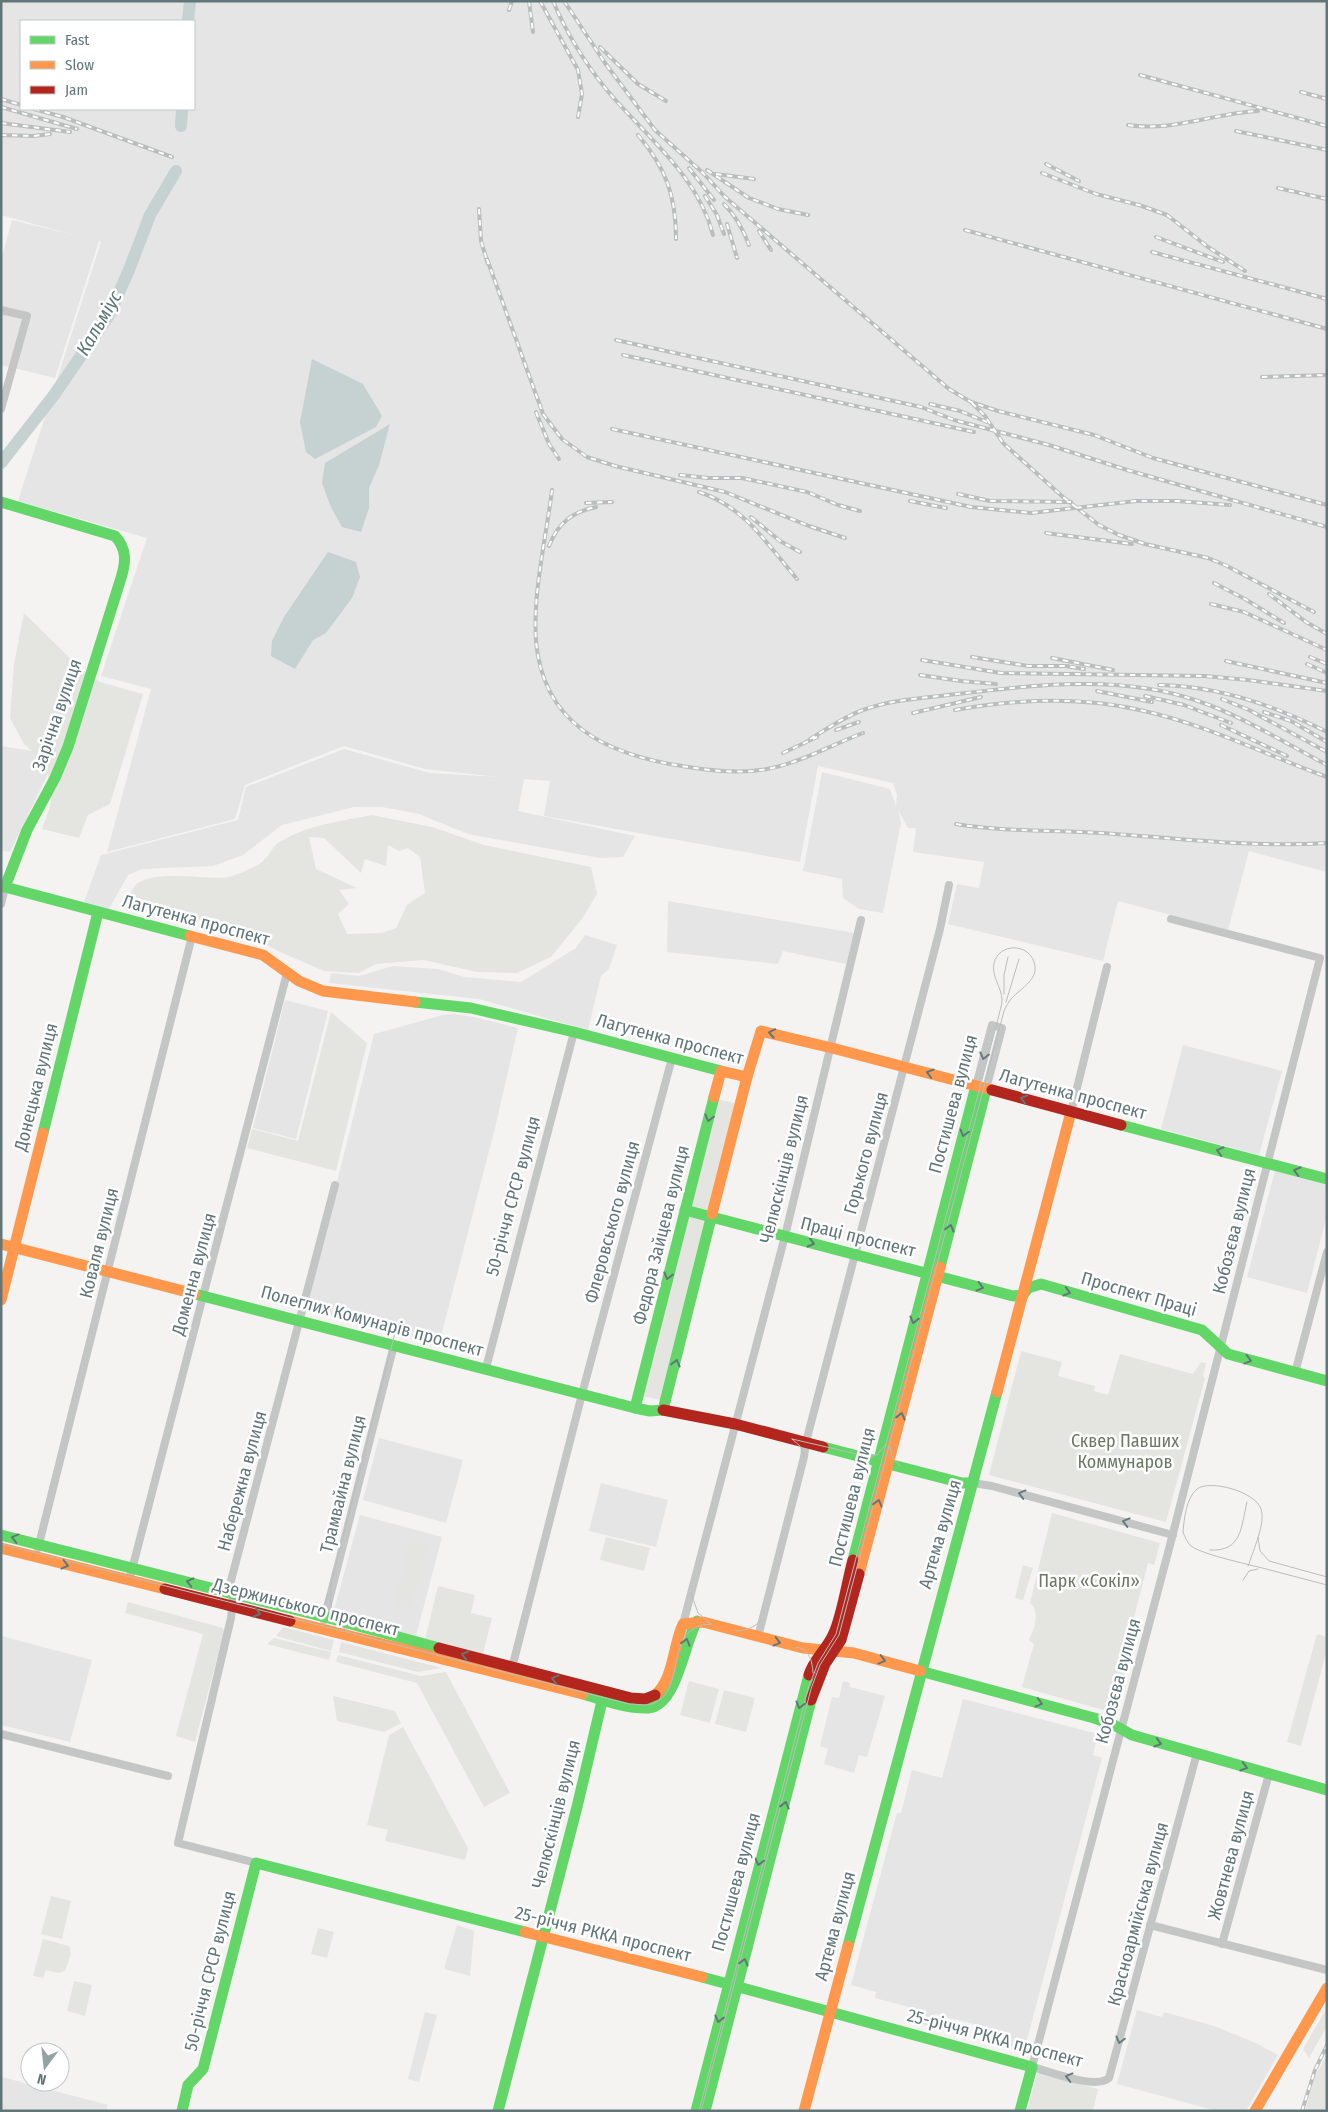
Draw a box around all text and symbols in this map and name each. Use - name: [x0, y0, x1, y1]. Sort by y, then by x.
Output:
- legend: [20, 20, 195, 110]
- text: Fast: [65, 31, 89, 49]
- text: Slow: [65, 56, 94, 74]
- text: Jam: [65, 81, 88, 99]
- water label: Кальміус: [71, 286, 127, 360]
- street label: Зарічна вулиця: [28, 656, 86, 774]
- street label: Лагутенка проспект: [120, 890, 273, 950]
- street label: Лагутенка проспект: [594, 1009, 747, 1069]
- street label: Донецька вулиця: [9, 1021, 63, 1154]
- one-way arrow: [768, 1028, 777, 1039]
- street label: Постишева вулиця: [924, 1032, 982, 1176]
- one-way arrow: [979, 1051, 990, 1060]
- street label: Лагутенка проспект: [997, 1064, 1150, 1124]
- one-way arrow: [926, 1068, 934, 1078]
- street label: Горького вулиця: [839, 1089, 893, 1217]
- street label: Челюскінців вулиця: [755, 1092, 813, 1246]
- one-way arrow: [1020, 1094, 1028, 1105]
- street label: 50-річчя СРСР вулиця: [481, 1114, 545, 1278]
- one-way arrow: [704, 1114, 715, 1123]
- one-way arrow: [959, 1129, 970, 1137]
- street label: Флеровського вулиця: [580, 1138, 644, 1306]
- street label: Федора Зайцева вулиця: [628, 1143, 694, 1327]
- one-way arrow: [1216, 1147, 1224, 1157]
- street label: Кобозєва вулиця: [1208, 1166, 1260, 1296]
- one-way arrow: [1292, 1166, 1301, 1177]
- street label: Коваля вулиця: [75, 1186, 123, 1300]
- street label: Доменна вулиця: [167, 1211, 221, 1338]
- street label: Праці проспект: [798, 1212, 918, 1262]
- one-way arrow: [944, 1225, 954, 1233]
- one-way arrow: [806, 1237, 815, 1248]
- street label: Проспект Праці: [1079, 1267, 1199, 1321]
- one-way arrow: [663, 1271, 674, 1280]
- street label: Полеглих Комунарів проспект: [258, 1281, 486, 1361]
- one-way arrow: [976, 1281, 985, 1292]
- one-way arrow: [1062, 1286, 1070, 1296]
- one-way arrow: [910, 1315, 920, 1323]
- one-way arrow: [1244, 1354, 1253, 1365]
- one-way arrow: [670, 1359, 680, 1367]
- street label: Набережна вулиця: [213, 1408, 271, 1554]
- one-way arrow: [895, 1412, 906, 1421]
- street label: Трамвайна вулиця: [315, 1413, 371, 1555]
- street label: Постишева вулиця: [824, 1425, 880, 1569]
- park label: Сквер Павших Коммунаров: [1071, 1430, 1179, 1473]
- street label: Артема вулиця: [914, 1477, 966, 1591]
- one-way arrow: [1018, 1489, 1027, 1500]
- one-way arrow: [873, 1499, 883, 1508]
- one-way arrow: [1121, 1517, 1130, 1528]
- one-way arrow: [11, 1533, 20, 1544]
- one-way arrow: [61, 1559, 70, 1570]
- park label: Парк «Сокіл»: [1038, 1570, 1140, 1592]
- street label: Дзержинського проспект: [209, 1573, 402, 1641]
- one-way arrow: [186, 1578, 194, 1588]
- one-way arrow: [253, 1607, 261, 1617]
- street label: Кобозєва вулиця: [1091, 1616, 1145, 1746]
- one-way arrow: [772, 1636, 780, 1646]
- one-way arrow: [680, 1638, 690, 1646]
- one-way arrow: [462, 1651, 470, 1661]
- one-way arrow: [878, 1654, 887, 1665]
- one-way arrow: [551, 1675, 560, 1685]
- one-way arrow: [1035, 1697, 1044, 1708]
- one-way arrow: [795, 1700, 805, 1708]
- street label: Челюскінців вулиця: [527, 1737, 585, 1891]
- one-way arrow: [1154, 1737, 1162, 1747]
- one-way arrow: [1239, 1761, 1247, 1771]
- street label: Жовтнева вулиця: [1203, 1788, 1259, 1922]
- one-way arrow: [779, 1800, 790, 1809]
- street label: Постишева вулиця: [707, 1810, 765, 1954]
- street label: Красноармійська вулиця: [1103, 1820, 1173, 2008]
- one-way arrow: [754, 1858, 765, 1866]
- street label: Артема вулиця: [810, 1869, 860, 1983]
- street label: 50-річчя СРСР вулиця: [179, 1888, 241, 2054]
- street label: 25-річчя РККА проспект: [513, 1901, 694, 1967]
- one-way arrow: [738, 1958, 748, 1967]
- street label: 25-річчя РККА проспект: [905, 2004, 1086, 2072]
- one-way arrow: [714, 2015, 724, 2023]
- one-way arrow: [1115, 2036, 1126, 2045]
- north arrow: [20, 2042, 70, 2092]
- text: N: [36, 2070, 48, 2088]
- one-way arrow: [1065, 2072, 1073, 2082]

